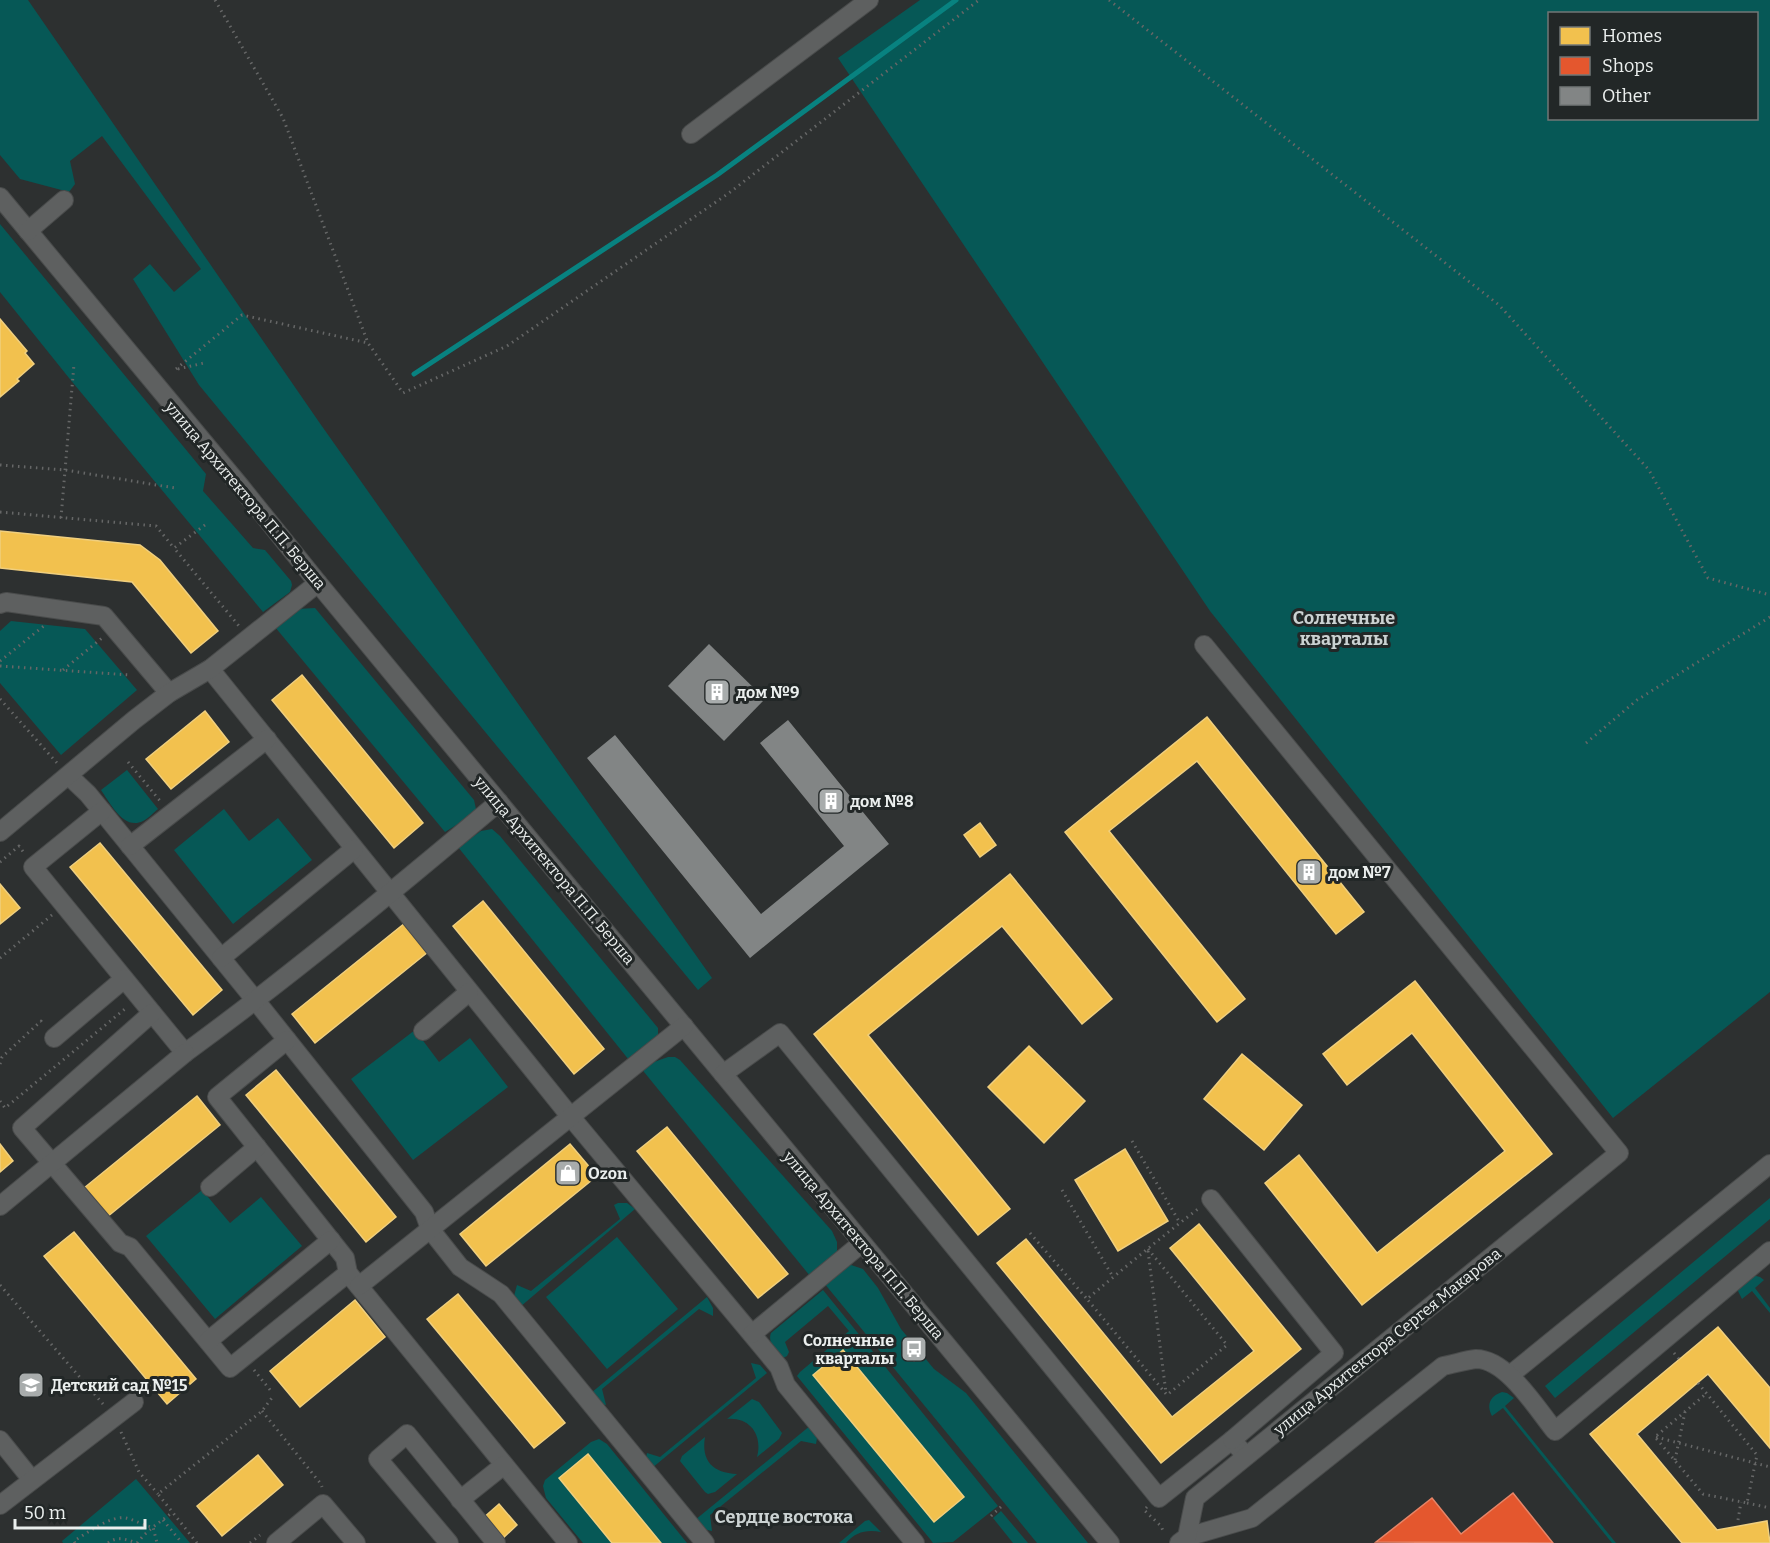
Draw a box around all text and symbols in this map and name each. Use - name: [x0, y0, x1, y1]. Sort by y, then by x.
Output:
- legend: [1548, 12, 1758, 120]
- text: Homes: [1602, 25, 1662, 47]
- text: Shops: [1602, 55, 1654, 77]
- text: Other: [1602, 85, 1651, 107]
- street label: улица Архитектора П.П. Берша: [161, 397, 330, 593]
- district label: Солнечные кварталы: [1293, 607, 1395, 650]
- building icon: дом №9: [702, 677, 732, 707]
- place label: дом №9: [736, 683, 800, 702]
- street label: улица Архитектора П.П. Берша: [470, 772, 639, 968]
- building icon: дом №8: [816, 786, 846, 816]
- place label: дом №8: [850, 792, 914, 811]
- building icon: дом №7: [1294, 857, 1324, 887]
- place label: дом №7: [1328, 863, 1391, 882]
- street label: улица Архитектора П.П. Берша: [779, 1147, 948, 1343]
- shop icon: Ozon: [553, 1158, 583, 1188]
- place label: Ozon: [588, 1164, 628, 1183]
- street label: улица Архитектора Сергея Макарова: [1269, 1244, 1505, 1440]
- place label: Солнечные кварталы: [803, 1331, 894, 1368]
- bus stop icon: Солнечные кварталы: [899, 1334, 929, 1364]
- school or university icon: Детский сад №15: [16, 1370, 46, 1400]
- place label: Детский сад №15: [51, 1376, 188, 1395]
- scale bar: [15, 1492, 146, 1530]
- text: 50 m: [24, 1502, 66, 1524]
- district label: Сердце востока: [715, 1506, 853, 1528]

